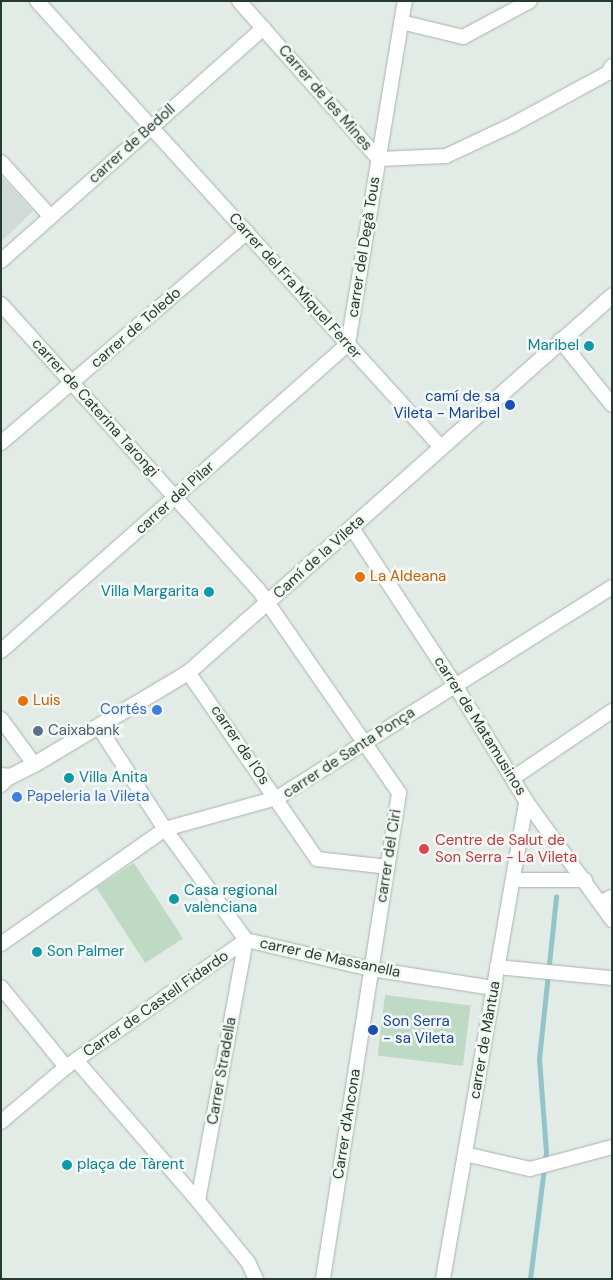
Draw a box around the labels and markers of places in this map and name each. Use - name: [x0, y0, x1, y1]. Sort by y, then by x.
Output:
- place label: Maribel: [528, 337, 579, 355]
- marker: Maribel: [583, 340, 595, 352]
- place label: camí de sa Vileta - Maribel: [393, 387, 500, 422]
- marker: camí de sa Vileta - Maribel: [504, 399, 516, 411]
- place label: La Aldeana: [370, 568, 446, 586]
- marker: La Aldeana: [354, 571, 366, 583]
- place label: Villa Margarita: [101, 583, 199, 601]
- marker: Villa Margarita: [203, 586, 215, 598]
- place label: Luis: [33, 692, 61, 710]
- marker: Luis: [17, 695, 29, 707]
- place label: Cortés: [100, 701, 147, 719]
- marker: Cortés: [151, 704, 163, 716]
- place label: Caixabank: [48, 722, 120, 740]
- marker: Caixabank: [32, 725, 44, 737]
- place label: Villa Anita: [79, 769, 148, 787]
- marker: Villa Anita: [63, 772, 75, 784]
- place label: Papeleria la Vileta: [27, 788, 149, 806]
- marker: Papeleria la Vileta: [11, 791, 23, 803]
- place label: Centre de Salut de Son Serra - La Vileta: [435, 831, 577, 866]
- marker: Centre de Salut de Son Serra - La Vileta: [417, 842, 431, 856]
- place label: Casa regional valenciana: [184, 881, 277, 916]
- marker: Casa regional valenciana: [168, 893, 180, 905]
- place label: Son Palmer: [47, 943, 124, 961]
- marker: Son Palmer: [31, 946, 43, 958]
- place label: Son Serra - sa Vileta: [383, 1012, 454, 1047]
- marker: Son Serra - sa Vileta: [367, 1024, 379, 1036]
- place label: plaça de Tàrent: [77, 1156, 184, 1174]
- marker: plaça de Tàrent: [61, 1159, 73, 1171]

